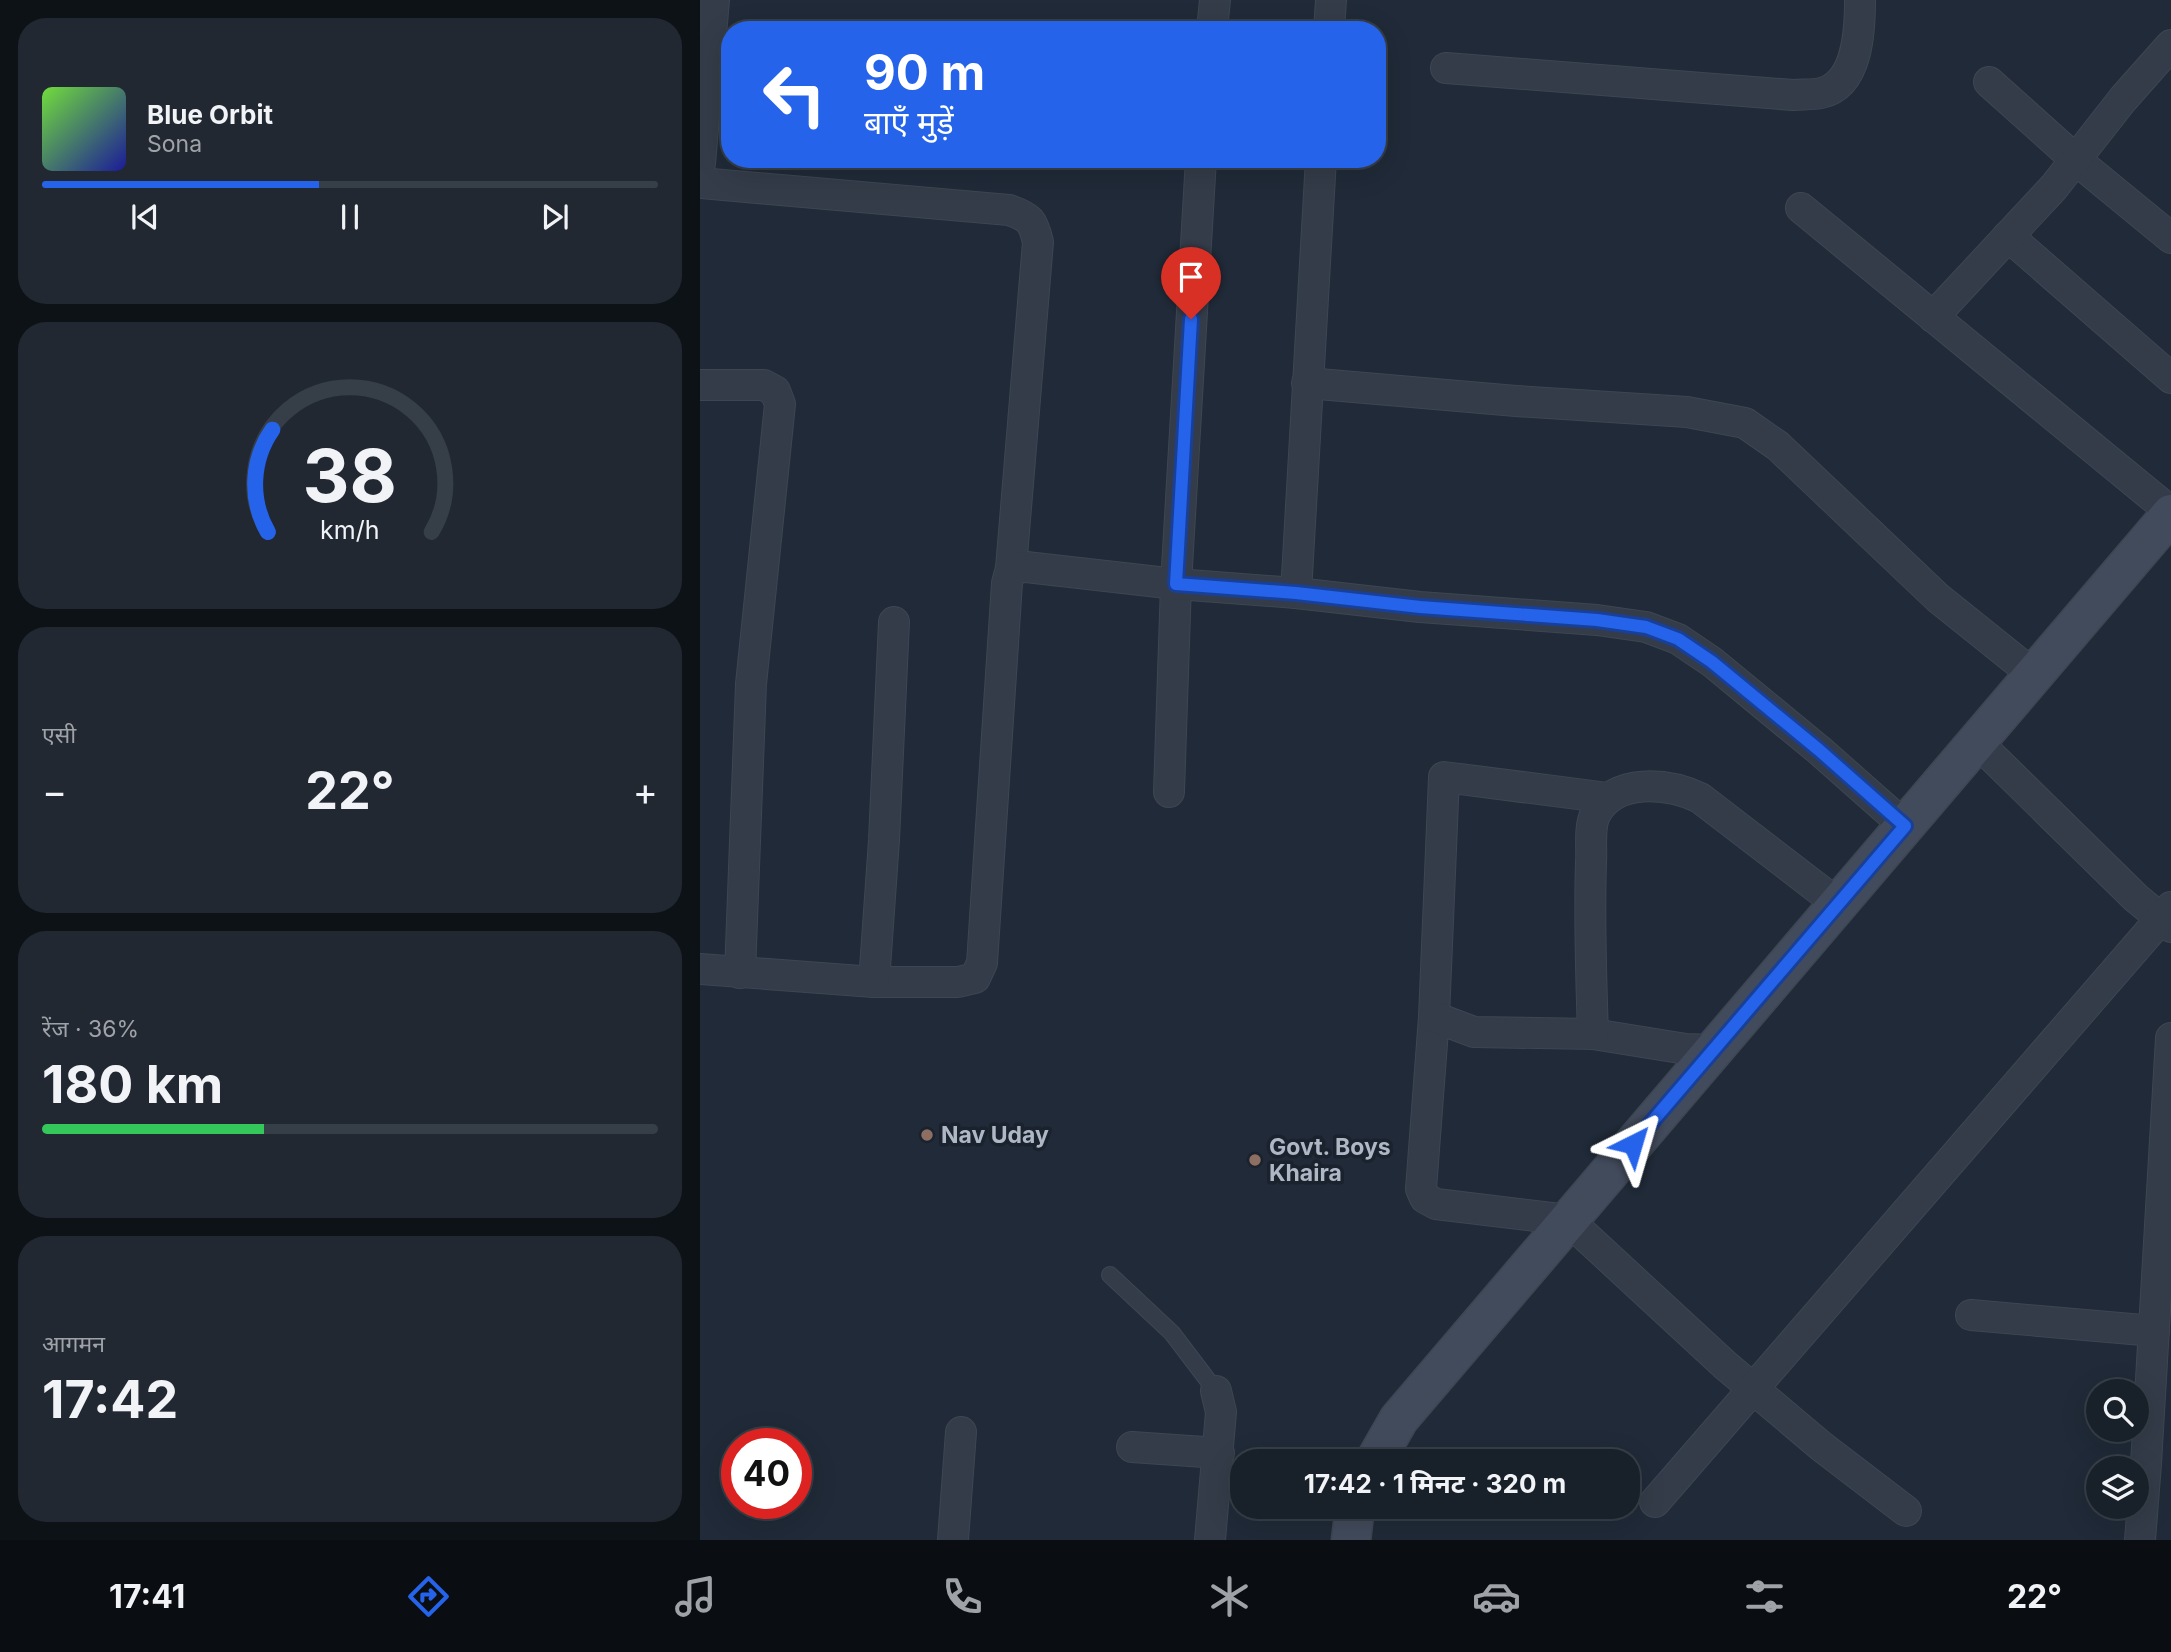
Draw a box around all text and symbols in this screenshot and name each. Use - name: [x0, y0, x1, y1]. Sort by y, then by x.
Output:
- text: 90 m: [864, 43, 985, 102]
- icon: left: [749, 49, 840, 140]
- text: Blue Orbit: [147, 99, 273, 130]
- text: बाएँ मुड़ें: [864, 103, 954, 142]
- text: Sona: [147, 130, 202, 158]
- icon: previous: [126, 198, 164, 236]
- icon: pause: [331, 198, 369, 236]
- icon: next: [536, 198, 574, 236]
- pin: [1161, 247, 1221, 319]
- icon: arrive: [1172, 258, 1210, 296]
- text: 38: [303, 431, 397, 520]
- text: km/h: [320, 514, 380, 544]
- text: एसी: [42, 721, 76, 749]
- text: 22°: [305, 759, 395, 822]
- text: −: [42, 768, 67, 814]
- text: +: [633, 768, 658, 814]
- text: रेंज · 36%: [42, 1015, 139, 1043]
- text: 180 km: [42, 1053, 223, 1116]
- position arrow: [1596, 1107, 1670, 1181]
- place label: Nav Uday: [941, 1121, 1049, 1149]
- marker: Nav Uday: [919, 1127, 935, 1143]
- place label: Govt. Boys Khaira: [1269, 1133, 1391, 1187]
- marker: Govt. Boys Khaira: [1247, 1152, 1263, 1168]
- text: आगमन: [42, 1330, 105, 1358]
- text: 17:42: [42, 1368, 178, 1431]
- map controls: [2086, 1379, 2149, 1519]
- button: search: [2086, 1379, 2149, 1442]
- speed limit sign: 40: [721, 1428, 812, 1519]
- button: layers: [2086, 1456, 2149, 1519]
- text: 17:42 · 1 मिनट · 320 m: [1304, 1468, 1566, 1499]
- icon: directions: [404, 1572, 453, 1621]
- icon: music: [671, 1572, 720, 1621]
- icon: phone: [938, 1572, 987, 1621]
- icon: climate: [1205, 1572, 1254, 1621]
- icon: car: [1472, 1572, 1521, 1621]
- icon: filters: [1740, 1572, 1789, 1621]
- text: 17:41: [109, 1577, 185, 1616]
- text: 22°: [2007, 1577, 2062, 1616]

